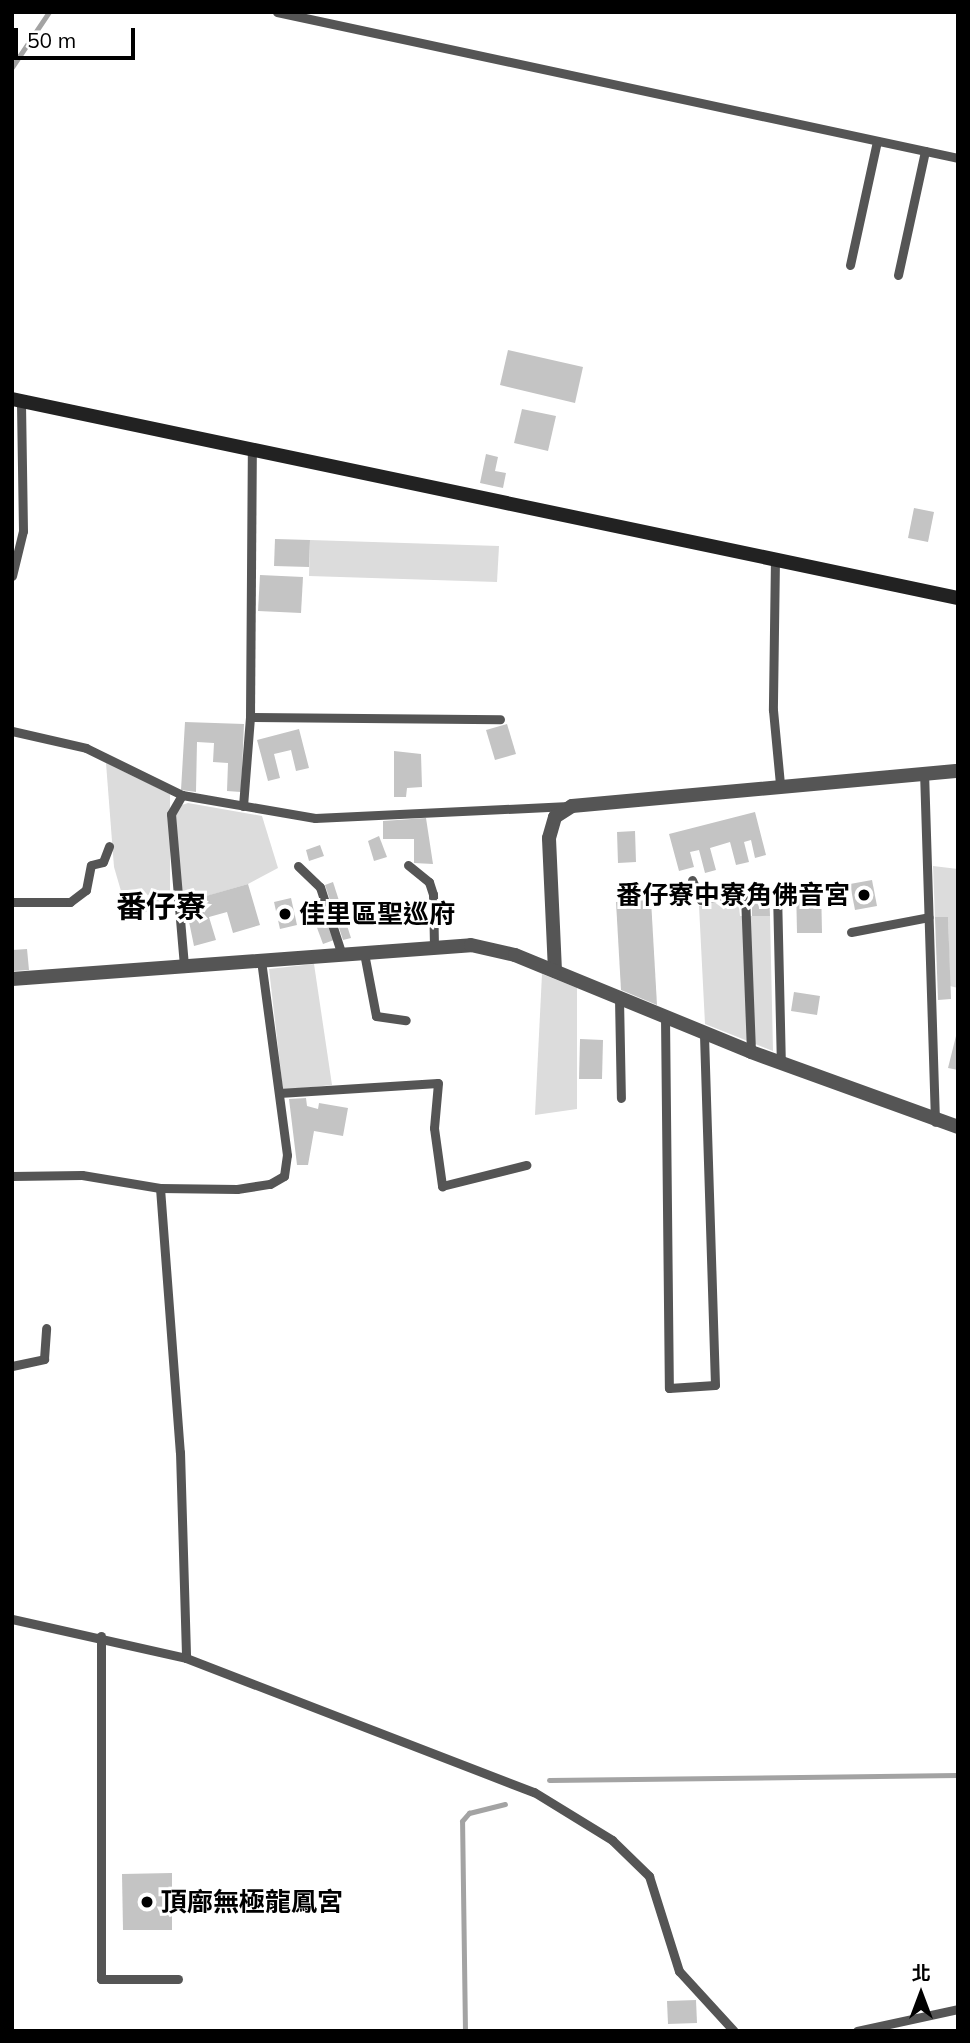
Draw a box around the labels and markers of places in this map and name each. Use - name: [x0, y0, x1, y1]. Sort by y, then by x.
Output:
- place label: 番仔寮中寮角佛音宮: [616, 879, 850, 911]
- marker: 番仔寮中寮角佛音宮: [856, 887, 872, 903]
- place label: 佳里區聖巡府: [299, 898, 455, 930]
- marker: 佳里區聖巡府: [277, 906, 293, 922]
- place label: 頂廍無極龍鳳宮: [161, 1886, 343, 1918]
- marker: 頂廍無極龍鳳宮: [139, 1894, 155, 1910]

